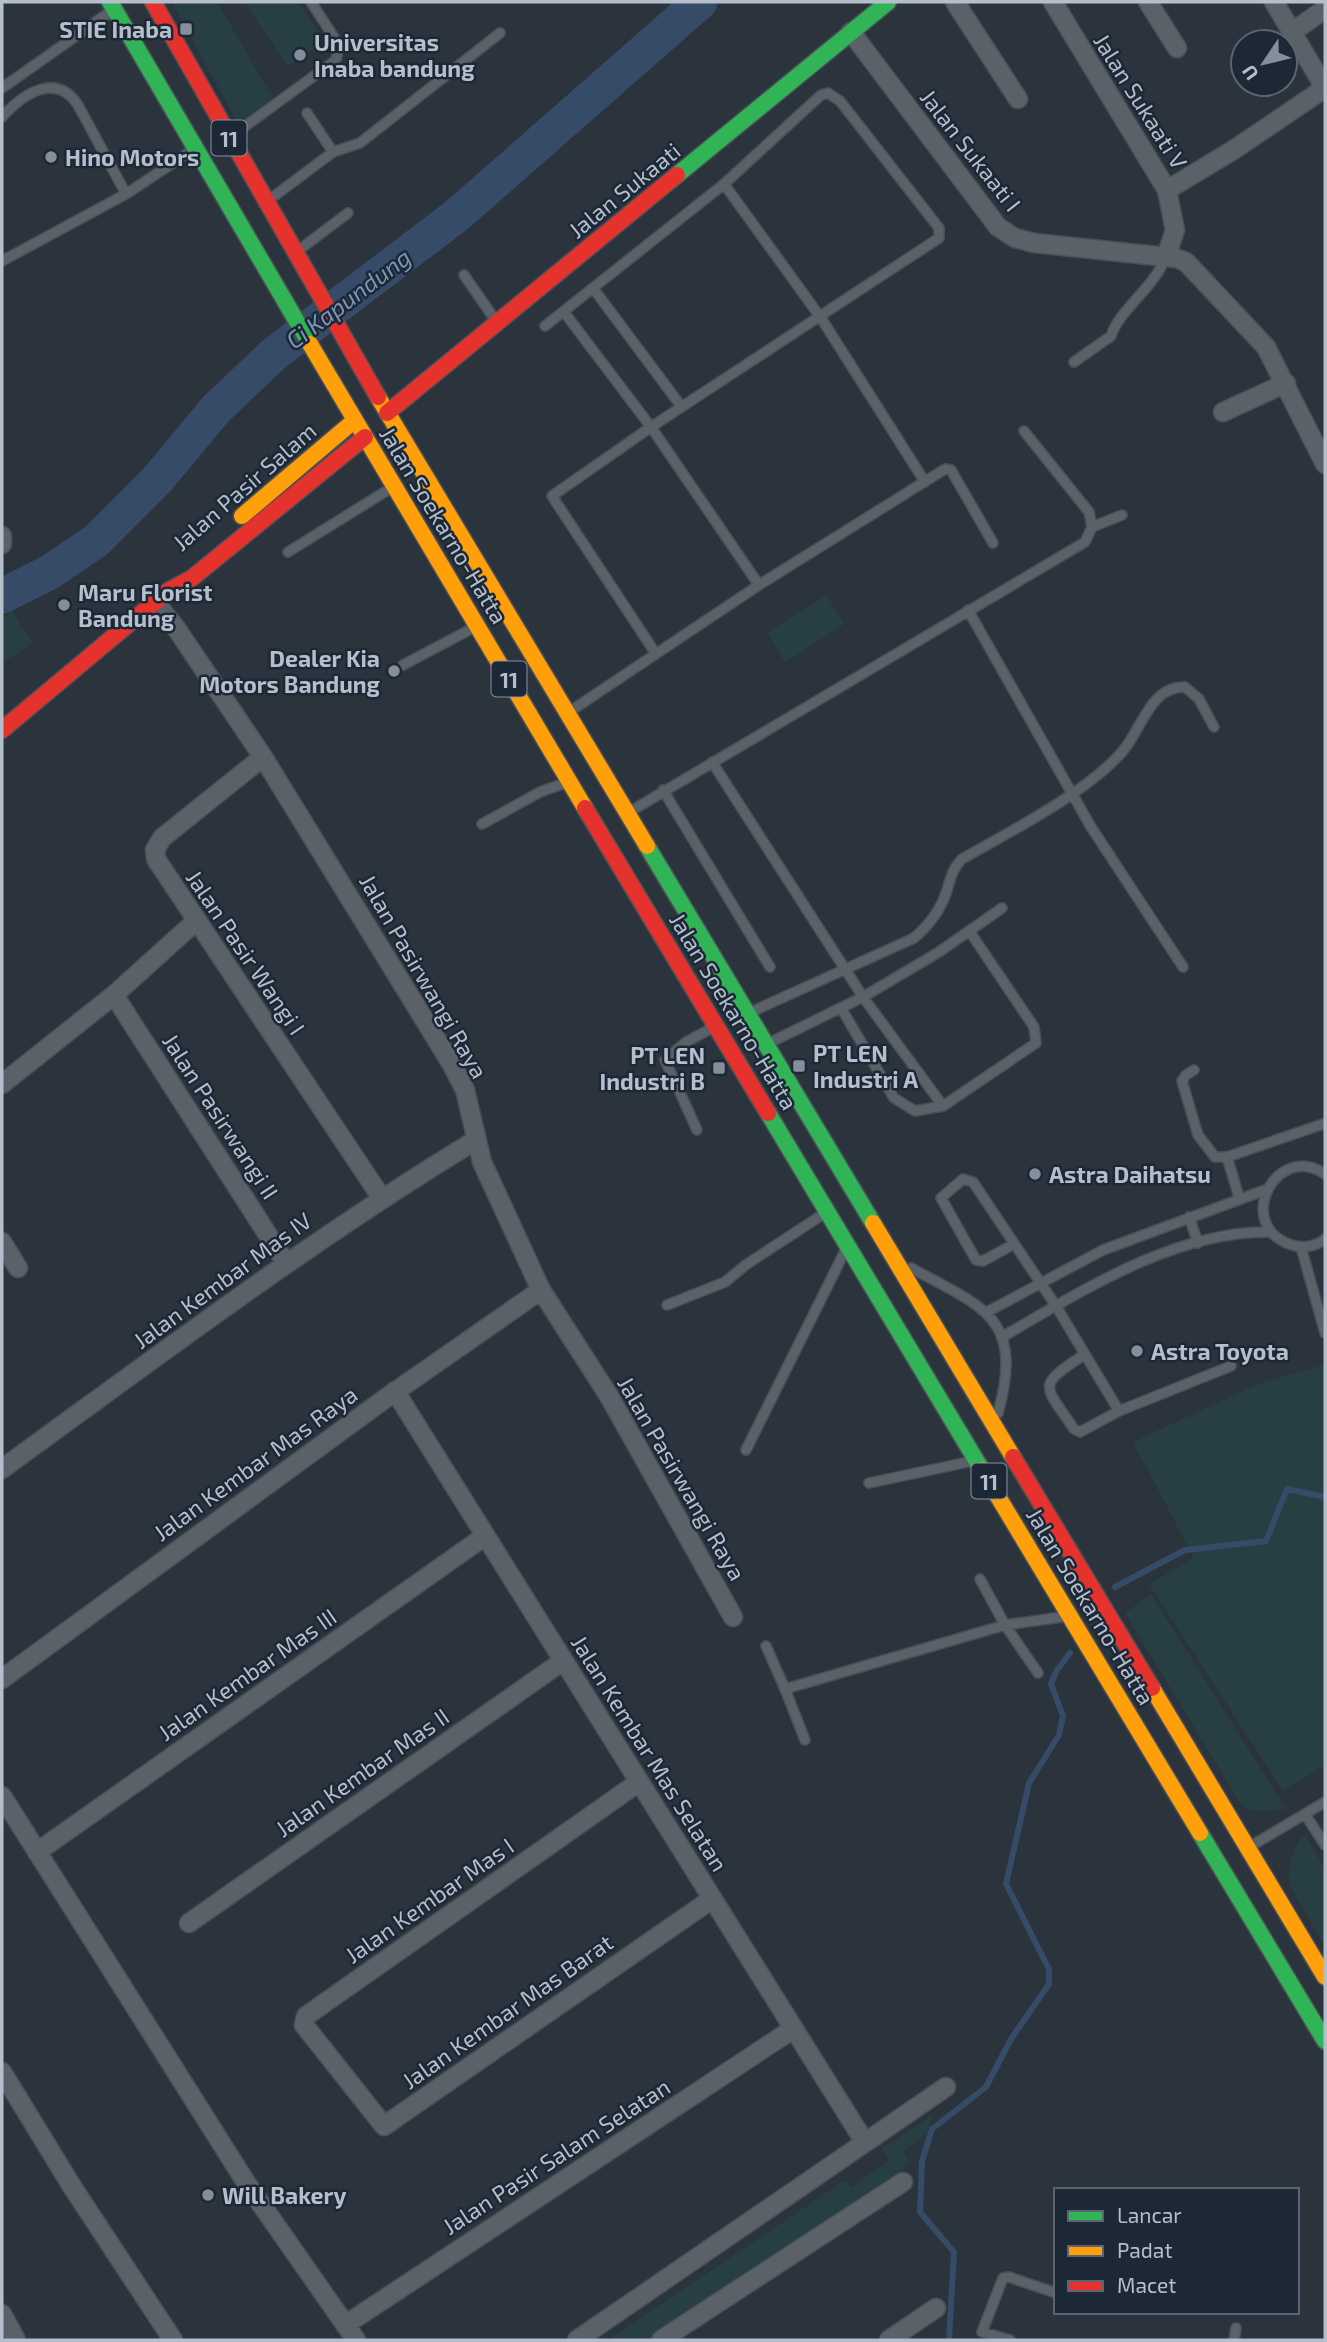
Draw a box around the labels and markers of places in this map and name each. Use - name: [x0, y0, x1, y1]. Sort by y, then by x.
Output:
- place label: STIE Inaba: [59, 15, 172, 43]
- marker: STIE Inaba: [178, 21, 194, 37]
- place label: Universitas Inaba bandung: [314, 28, 475, 82]
- marker: Universitas Inaba bandung: [292, 47, 308, 63]
- place label: Hino Motors: [65, 143, 199, 171]
- marker: Hino Motors: [43, 149, 59, 165]
- place label: Maru Florist Bandung: [78, 578, 212, 632]
- marker: Maru Florist Bandung: [56, 597, 72, 613]
- place label: Dealer Kia Motors Bandung: [199, 644, 381, 698]
- marker: Dealer Kia Motors Bandung: [386, 663, 402, 679]
- place label: PT LEN Industri A: [813, 1039, 918, 1093]
- place label: PT LEN Industri B: [600, 1041, 705, 1095]
- marker: PT LEN Industri A: [791, 1058, 807, 1074]
- marker: PT LEN Industri B: [711, 1060, 727, 1076]
- place label: Astra Daihatsu: [1049, 1160, 1211, 1188]
- marker: Astra Daihatsu: [1027, 1166, 1043, 1182]
- place label: Astra Toyota: [1151, 1337, 1289, 1365]
- marker: Astra Toyota: [1129, 1343, 1145, 1359]
- place label: Will Bakery: [222, 2181, 346, 2209]
- marker: Will Bakery: [200, 2187, 216, 2203]

